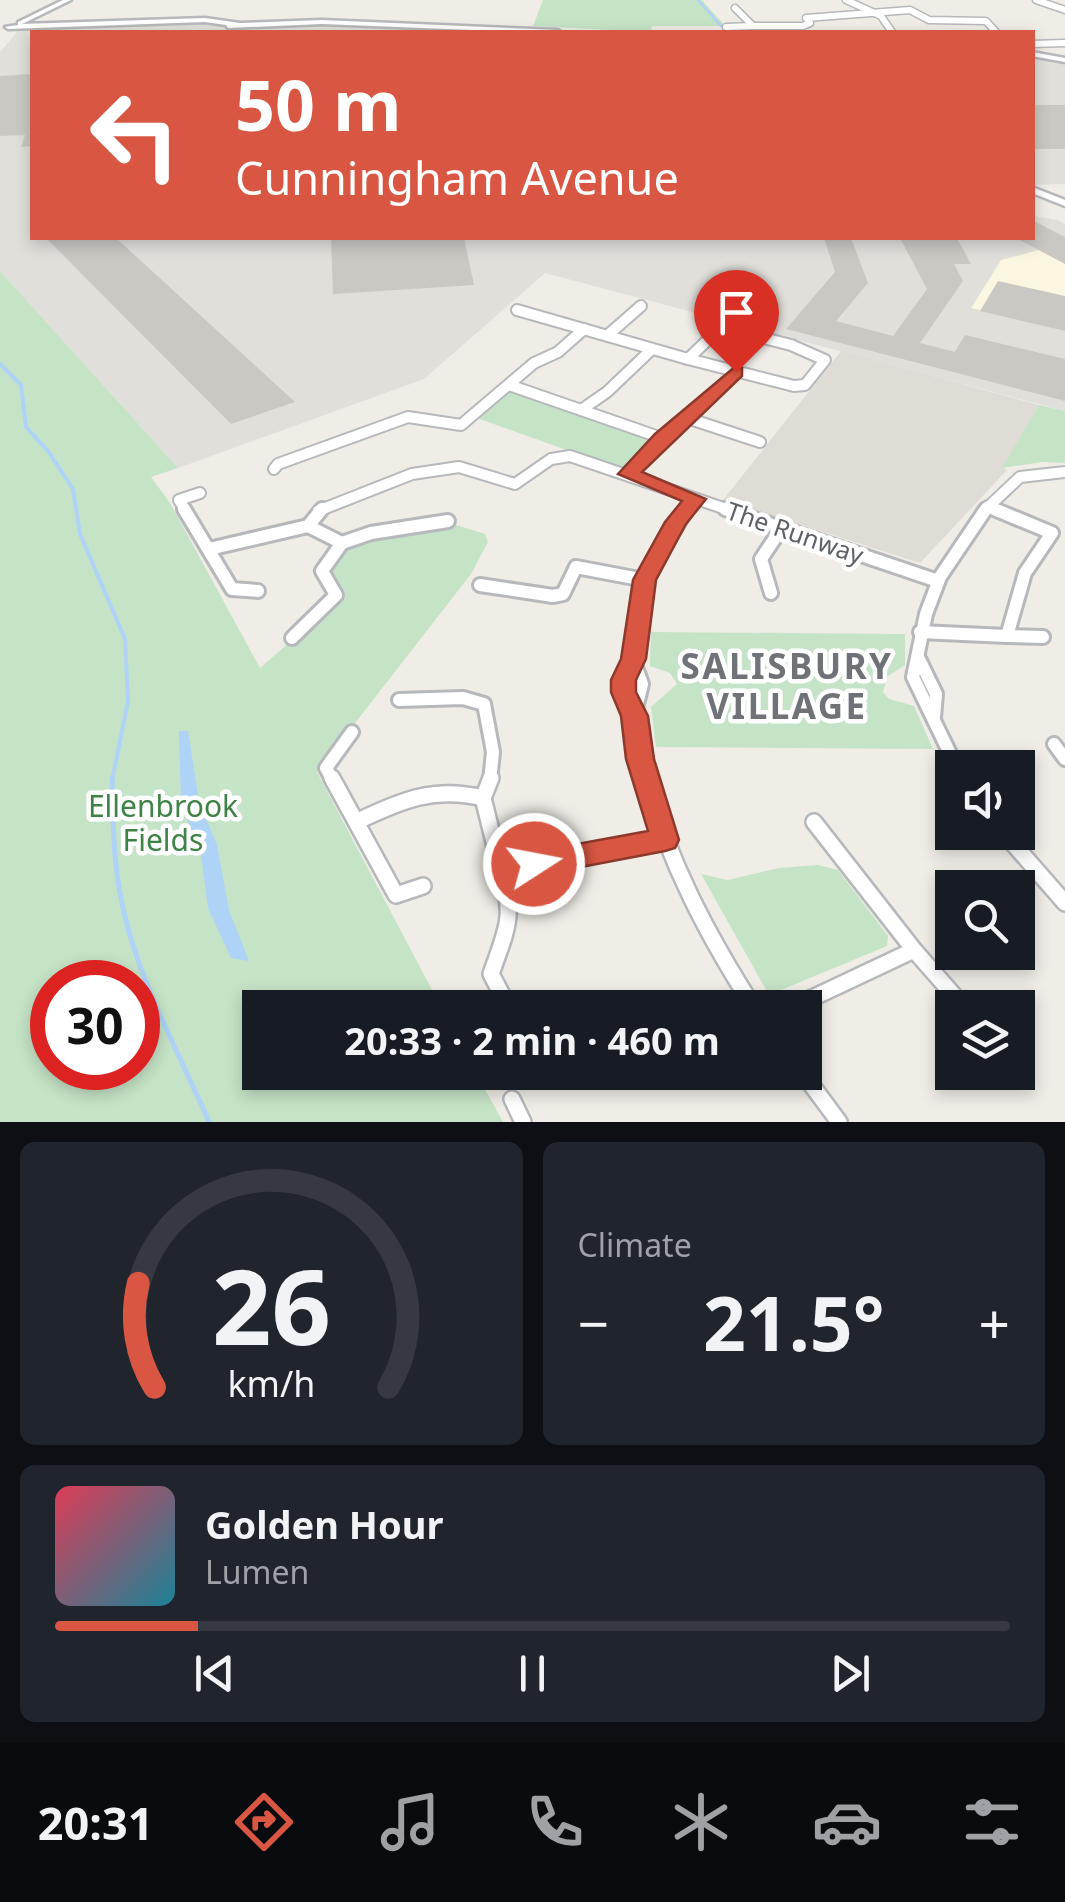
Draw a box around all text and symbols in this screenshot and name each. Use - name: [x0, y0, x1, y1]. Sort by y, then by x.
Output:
- text: 50 m: [235, 56, 402, 152]
- icon: left: [70, 70, 200, 200]
- text: Cunningham Avenue: [235, 147, 679, 208]
- pin: [694, 270, 779, 373]
- icon: arrive: [709, 285, 764, 340]
- street label: The Runway: [722, 493, 869, 571]
- district label: SALISBURY VILLAGE: [680, 642, 894, 729]
- map controls: [935, 750, 1035, 1090]
- button: sound: [935, 750, 1035, 850]
- park label: Ellenbrook Fields: [88, 785, 238, 860]
- position arrow: [482, 812, 586, 916]
- button: search: [935, 870, 1035, 970]
- speed limit sign: 30: [30, 960, 160, 1090]
- button: layers: [935, 990, 1035, 1090]
- text: 20:33 · 2 min · 460 m: [344, 1014, 720, 1066]
- text: Climate: [578, 1223, 692, 1266]
- text: 26: [212, 1234, 331, 1375]
- text: 21.5°: [703, 1271, 885, 1373]
- text: −: [578, 1285, 609, 1360]
- text: +: [979, 1285, 1010, 1360]
- text: km/h: [227, 1359, 315, 1407]
- text: Golden Hour: [205, 1498, 443, 1550]
- text: Lumen: [205, 1550, 309, 1593]
- icon: previous: [187, 1646, 242, 1701]
- icon: pause: [505, 1646, 560, 1701]
- icon: next: [823, 1646, 878, 1701]
- icon: directions: [229, 1787, 299, 1857]
- icon: music: [375, 1787, 445, 1857]
- icon: phone: [520, 1787, 590, 1857]
- icon: climate: [666, 1787, 736, 1857]
- icon: car: [812, 1787, 882, 1857]
- icon: filters: [957, 1787, 1027, 1857]
- text: 20:31: [38, 1792, 153, 1853]

